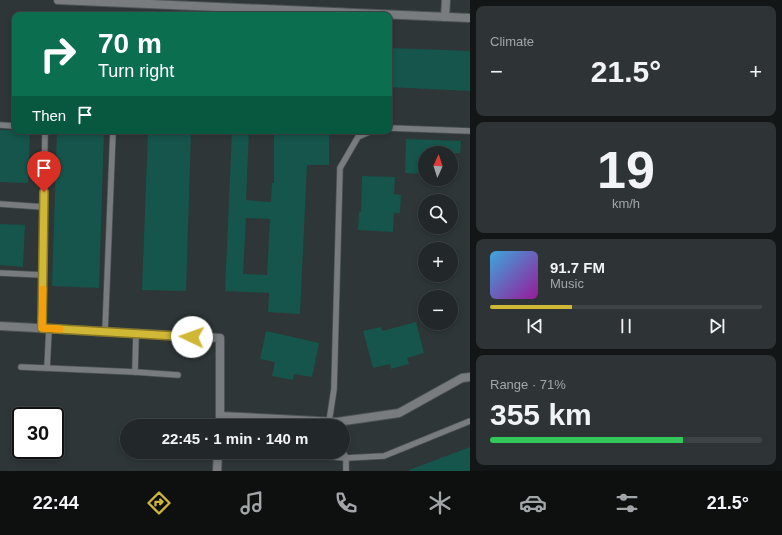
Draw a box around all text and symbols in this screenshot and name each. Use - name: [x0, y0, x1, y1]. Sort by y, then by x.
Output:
- icon: right: [32, 28, 84, 80]
- text: 70 m: [98, 28, 162, 59]
- text: Climate: [490, 34, 534, 49]
- text: 21.5°: [591, 55, 661, 88]
- text: −: [490, 59, 503, 84]
- text: +: [749, 59, 762, 84]
- text: Turn right: [98, 61, 174, 81]
- icon: arrive: [74, 104, 96, 126]
- text: Then: [32, 107, 66, 124]
- text: 19: [597, 141, 655, 199]
- north arrow: [418, 146, 458, 186]
- map controls: [418, 146, 458, 330]
- pin: [27, 151, 61, 192]
- icon: arrive: [33, 157, 55, 179]
- button: search: [418, 194, 458, 234]
- text: km/h: [612, 196, 640, 211]
- button: +: [418, 242, 458, 282]
- text: 91.7 FM: [550, 259, 605, 276]
- text: Music: [550, 276, 584, 291]
- button: −: [418, 290, 458, 330]
- icon: previous: [524, 315, 546, 337]
- icon: pause: [615, 315, 637, 337]
- icon: next: [706, 315, 728, 337]
- position arrow: [171, 316, 213, 358]
- text: Range · 71%: [490, 377, 566, 392]
- text: 355 km: [490, 398, 592, 431]
- speed limit sign: 30: [12, 407, 64, 459]
- text: 22:45 · 1 min · 140 m: [162, 430, 308, 447]
- icon: directions: [145, 489, 173, 517]
- icon: music: [238, 489, 266, 517]
- icon: phone: [332, 489, 360, 517]
- icon: climate: [426, 489, 454, 517]
- icon: car: [519, 489, 547, 517]
- icon: filters: [613, 489, 641, 517]
- text: 22:44: [33, 493, 79, 513]
- text: 21.5°: [707, 493, 749, 513]

